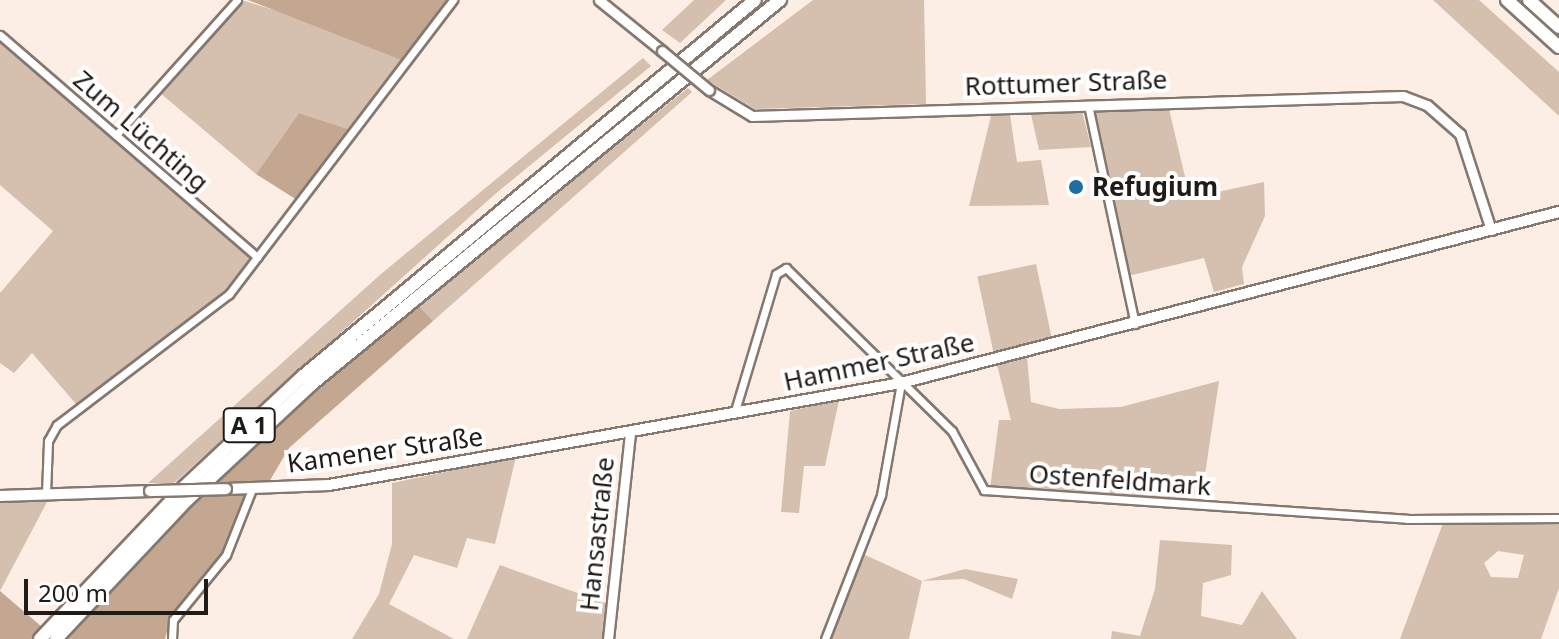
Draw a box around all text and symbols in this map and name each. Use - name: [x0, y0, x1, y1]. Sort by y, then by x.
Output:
- street label: Zum Lüchting: [67, 64, 215, 198]
- street label: Rottumer Straße: [964, 64, 1168, 102]
- place label: Refugium: [1092, 171, 1218, 203]
- marker: Refugium: [1067, 178, 1085, 196]
- street label: Hammer Straße: [781, 327, 977, 397]
- road number: A 1: [221, 405, 277, 445]
- street label: Kamener Straße: [285, 421, 485, 479]
- street label: Hansastraße: [573, 455, 621, 613]
- street label: Ostenfeldmark: [1028, 458, 1212, 502]
- scale bar: [28, 563, 212, 613]
- text: 200 m: [38, 576, 108, 609]

